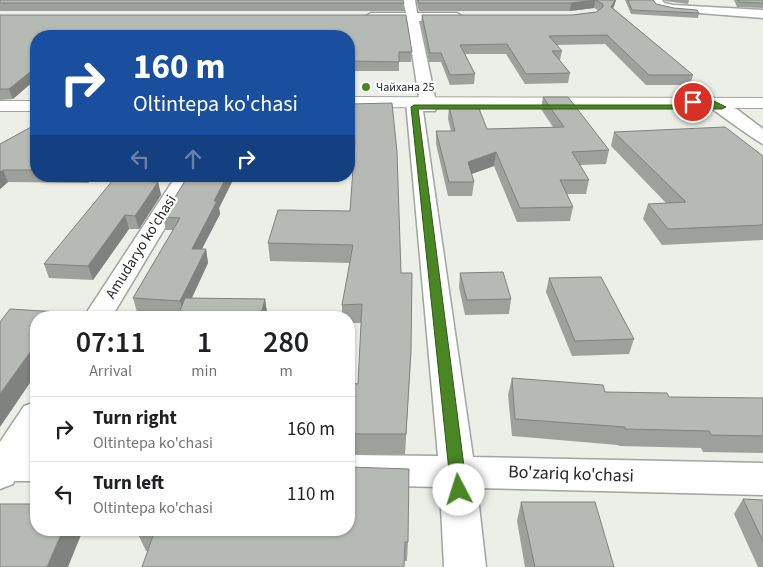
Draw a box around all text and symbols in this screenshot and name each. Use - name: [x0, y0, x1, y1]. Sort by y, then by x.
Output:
- text: 160 m: [133, 42, 225, 92]
- icon: right: [50, 50, 115, 115]
- place label: Чайхана 25: [376, 79, 434, 96]
- marker: Чайхана 25: [360, 81, 372, 93]
- pin: [672, 81, 714, 123]
- text: Oltintepa ko'chasi: [133, 88, 298, 120]
- icon: arrive: [679, 88, 707, 116]
- icon: left: [126, 145, 154, 173]
- icon: ahead: [179, 145, 207, 173]
- icon: right: [232, 145, 260, 173]
- street label: Amudaryo ko'chasi: [101, 191, 181, 303]
- text: 07:11: [76, 321, 146, 364]
- text: 1: [197, 321, 212, 364]
- text: 280: [263, 321, 309, 364]
- text: Arrival: [89, 360, 132, 382]
- text: min: [191, 360, 217, 382]
- text: m: [280, 360, 293, 382]
- text: Turn right: [93, 405, 177, 432]
- icon: right: [50, 415, 78, 443]
- text: 160 m: [287, 416, 335, 443]
- text: Oltintepa ko'chasi: [93, 432, 213, 454]
- street label: Bo'zariq ko'chasi: [508, 459, 634, 489]
- position arrow: [432, 463, 484, 515]
- text: Turn left: [93, 470, 164, 497]
- icon: left: [50, 480, 78, 508]
- text: 110 m: [287, 481, 335, 508]
- text: Oltintepa ko'chasi: [93, 497, 213, 519]

